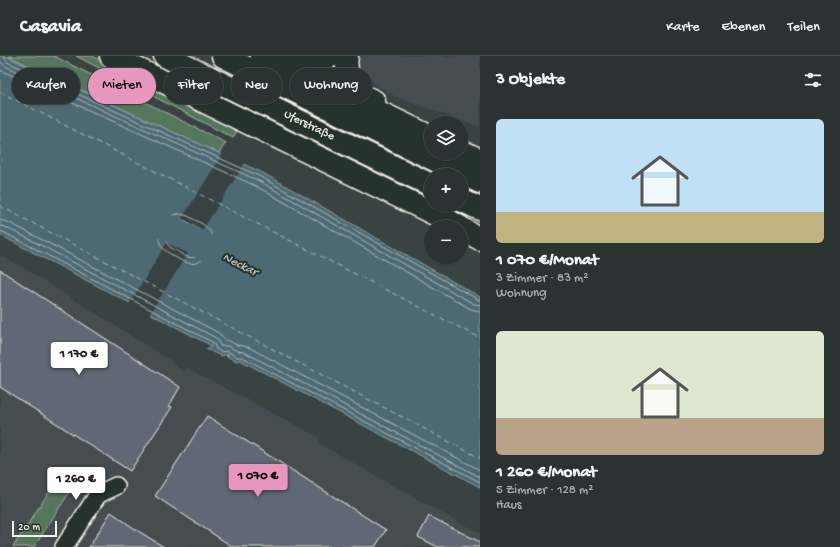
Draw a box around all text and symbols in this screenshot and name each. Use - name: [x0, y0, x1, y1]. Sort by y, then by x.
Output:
- text: Casavia: [20, 16, 81, 39]
- text: Karte: [666, 19, 700, 36]
- text: Ebenen: [722, 19, 765, 36]
- text: Teilen: [787, 19, 820, 36]
- chip: Kaufen: [12, 68, 80, 104]
- chip: Mieten: [88, 68, 156, 104]
- chip: Filter: [164, 68, 223, 104]
- chip: Neu: [231, 68, 282, 104]
- chip: Wohnung: [290, 68, 372, 104]
- icon: filters: [802, 69, 824, 91]
- text: 3 Objekte: [496, 70, 565, 90]
- street label: Uferstraße: [281, 108, 337, 145]
- map controls: [424, 116, 468, 264]
- button: layers: [424, 116, 468, 160]
- icon: home: [624, 145, 696, 217]
- button: +: [424, 168, 468, 212]
- button: −: [424, 220, 468, 264]
- water label: Neckar: [220, 250, 262, 281]
- text: 1 070 €/Monat: [496, 251, 598, 271]
- text: 3 Zimmer · 83 m²: [496, 271, 588, 286]
- text: Wohnung: [496, 286, 547, 301]
- pin: 1 170 €: [42, 342, 116, 376]
- text: 1 170 €: [60, 347, 98, 362]
- icon: home: [624, 357, 696, 429]
- text: 1 260 €/Monat: [496, 463, 597, 483]
- pin: 1 070 €: [221, 464, 295, 498]
- pin: 1 260 €: [39, 467, 113, 501]
- text: 1 070 €: [238, 469, 278, 484]
- text: 1 260 €: [56, 472, 96, 487]
- text: 5 Zimmer · 128 m²: [496, 483, 593, 498]
- text: Haus: [496, 498, 522, 513]
- scale bar: [12, 519, 57, 538]
- text: 20 m: [18, 522, 40, 534]

